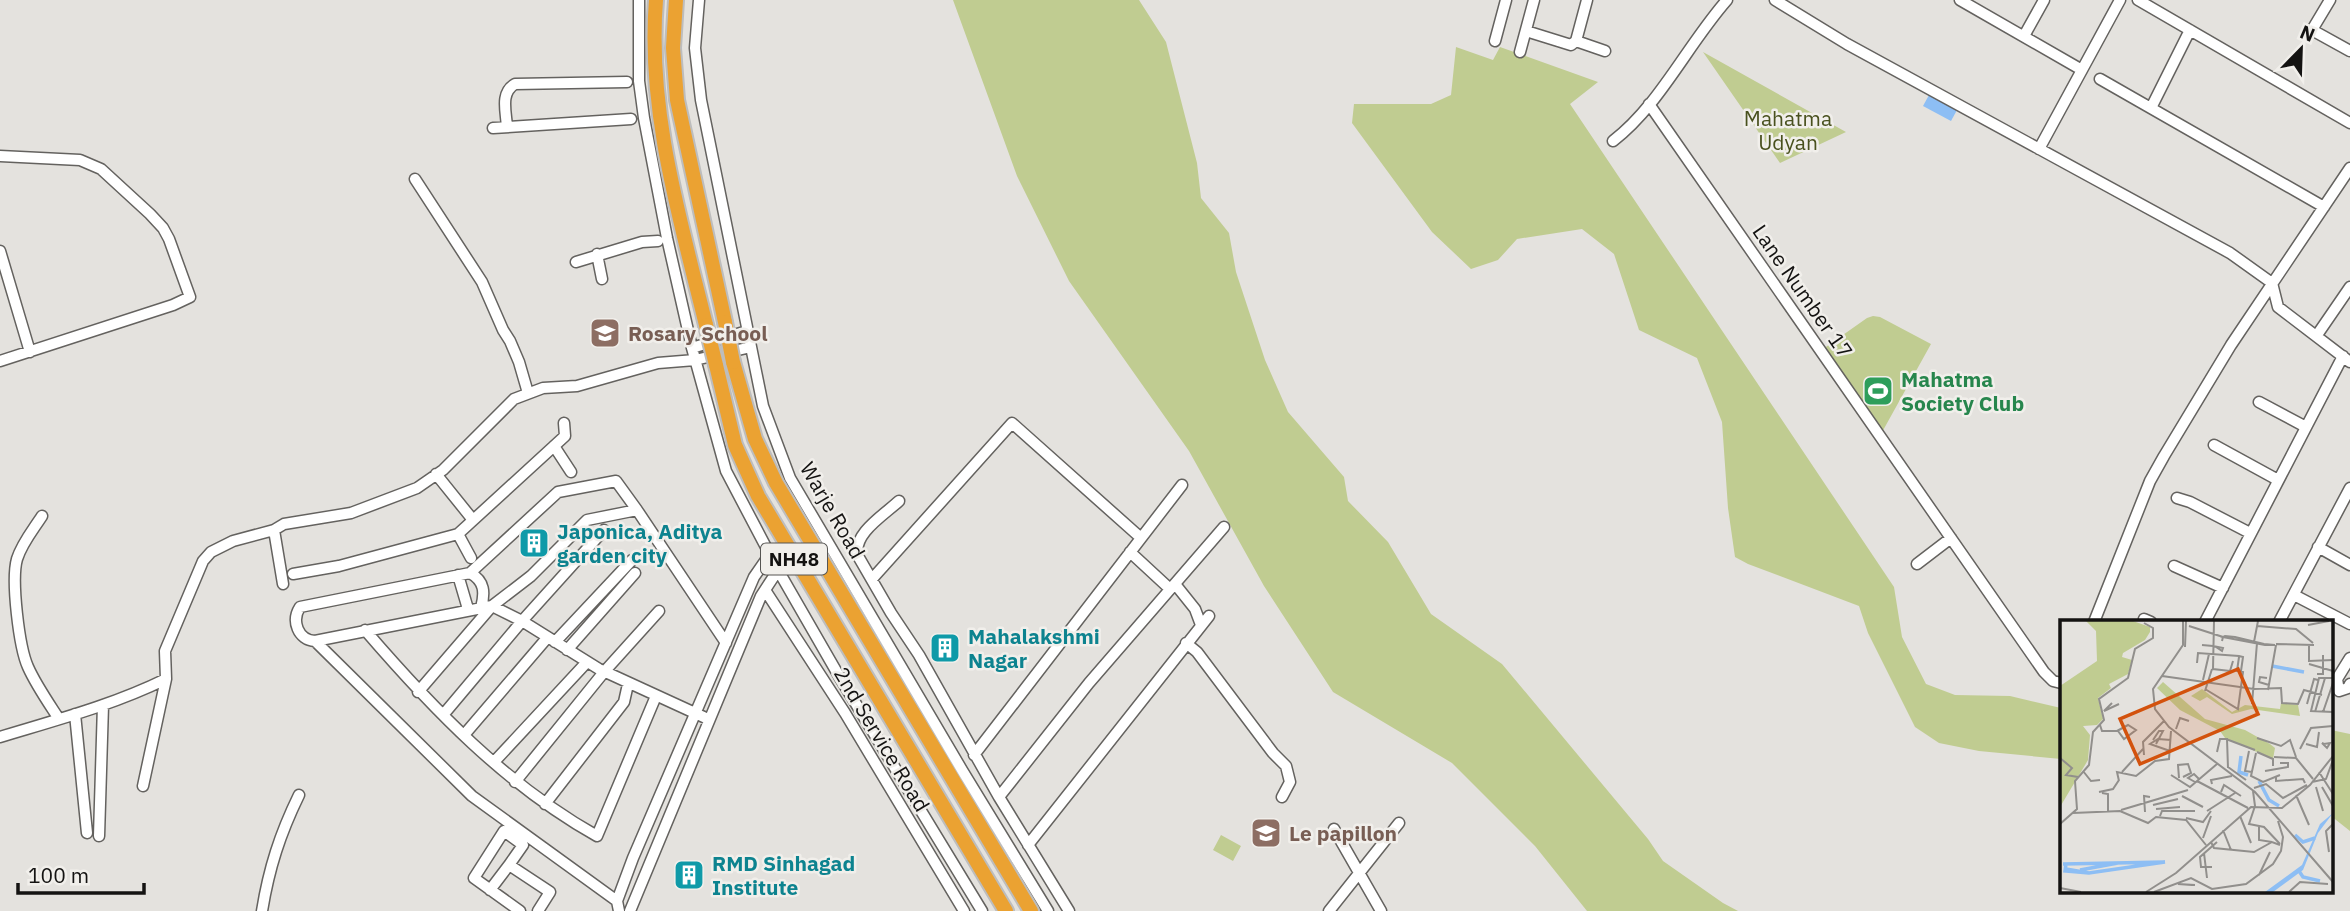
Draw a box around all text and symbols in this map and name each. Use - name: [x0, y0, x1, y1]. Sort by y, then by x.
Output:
- north arrow: [2266, 14, 2336, 84]
- text: N: [2297, 20, 2319, 47]
- park label: Mahatma Udyan: [1744, 104, 1832, 156]
- street label: Lane Number 17: [1747, 219, 1859, 363]
- school or university icon: Rosary School: [588, 316, 622, 350]
- place label: Rosary School: [628, 319, 768, 347]
- place label: Mahatma Society Club: [1901, 365, 2024, 417]
- sports icon: Mahatma Society Club: [1861, 374, 1895, 408]
- street label: Warje Road: [794, 456, 872, 564]
- place label: Japonica, Aditya garden city: [557, 517, 722, 569]
- building icon: Japonica, Aditya garden city: [517, 526, 551, 560]
- road number: NH48: [761, 544, 827, 574]
- inset map: [2060, 620, 2332, 894]
- place label: Mahalakshmi Nagar: [968, 622, 1100, 674]
- building icon: Mahalakshmi Nagar: [928, 631, 962, 665]
- street label: 2nd Service Road: [828, 661, 936, 817]
- school or university icon: Le papillon: [1249, 816, 1283, 850]
- place label: Le papillon: [1289, 819, 1397, 847]
- place label: RMD Sinhagad Institute: [712, 849, 855, 901]
- scale bar: [18, 852, 144, 896]
- building icon: RMD Sinhagad Institute: [672, 858, 706, 892]
- text: 100 m: [28, 861, 89, 889]

